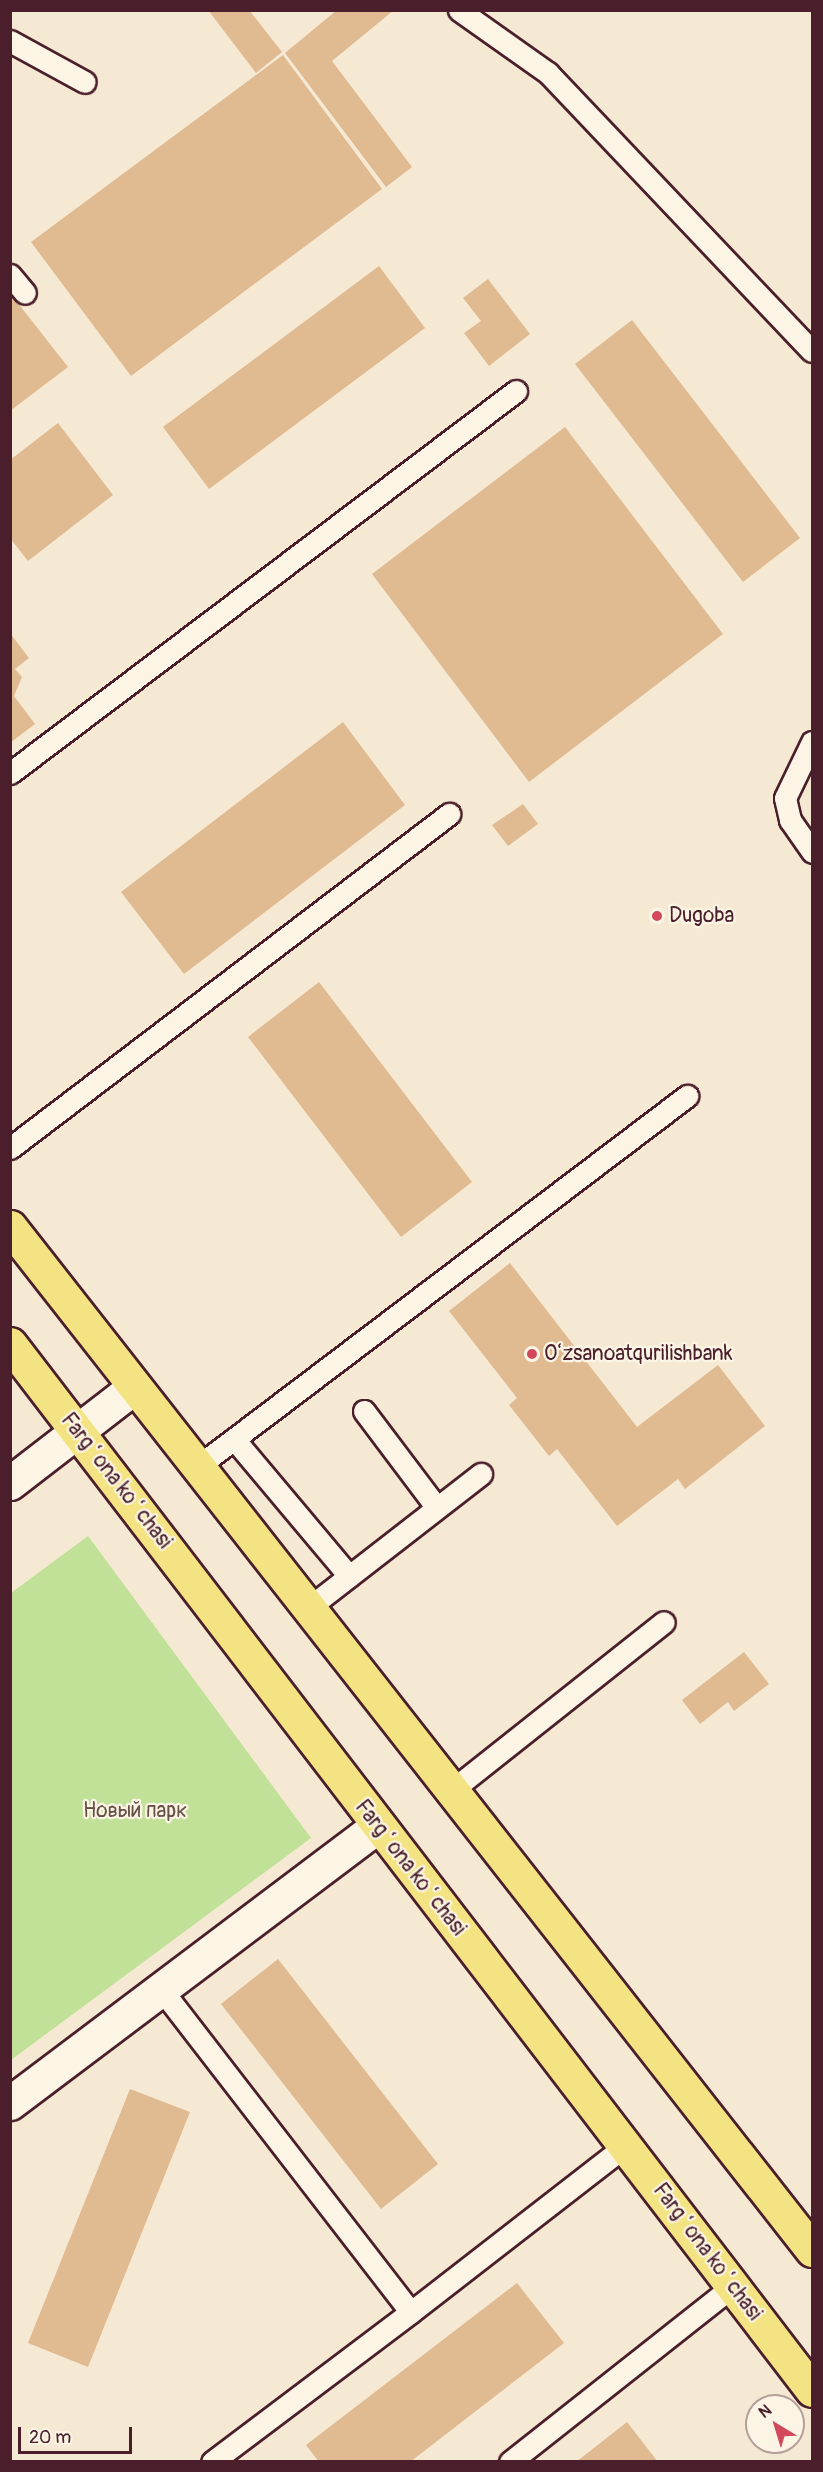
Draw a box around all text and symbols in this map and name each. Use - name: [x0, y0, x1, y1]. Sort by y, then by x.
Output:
- place label: Dugoba: [669, 903, 734, 929]
- marker: Dugoba: [650, 909, 664, 923]
- place label: Oʻzsanoatqurilishbank: [544, 1341, 732, 1367]
- marker: Oʻzsanoatqurilishbank: [525, 1347, 539, 1361]
- street label: Fargʻona koʻchasi: [55, 1408, 177, 1554]
- street label: Fargʻona koʻchasi: [349, 1795, 471, 1941]
- park label: Новый парк: [83, 1798, 187, 1824]
- street label: Fargʻona koʻchasi: [647, 2178, 767, 2326]
- north arrow: [745, 2394, 805, 2454]
- text: N: [755, 2400, 776, 2423]
- scale bar: [21, 2415, 135, 2453]
- text: 20 m: [29, 2426, 71, 2449]

